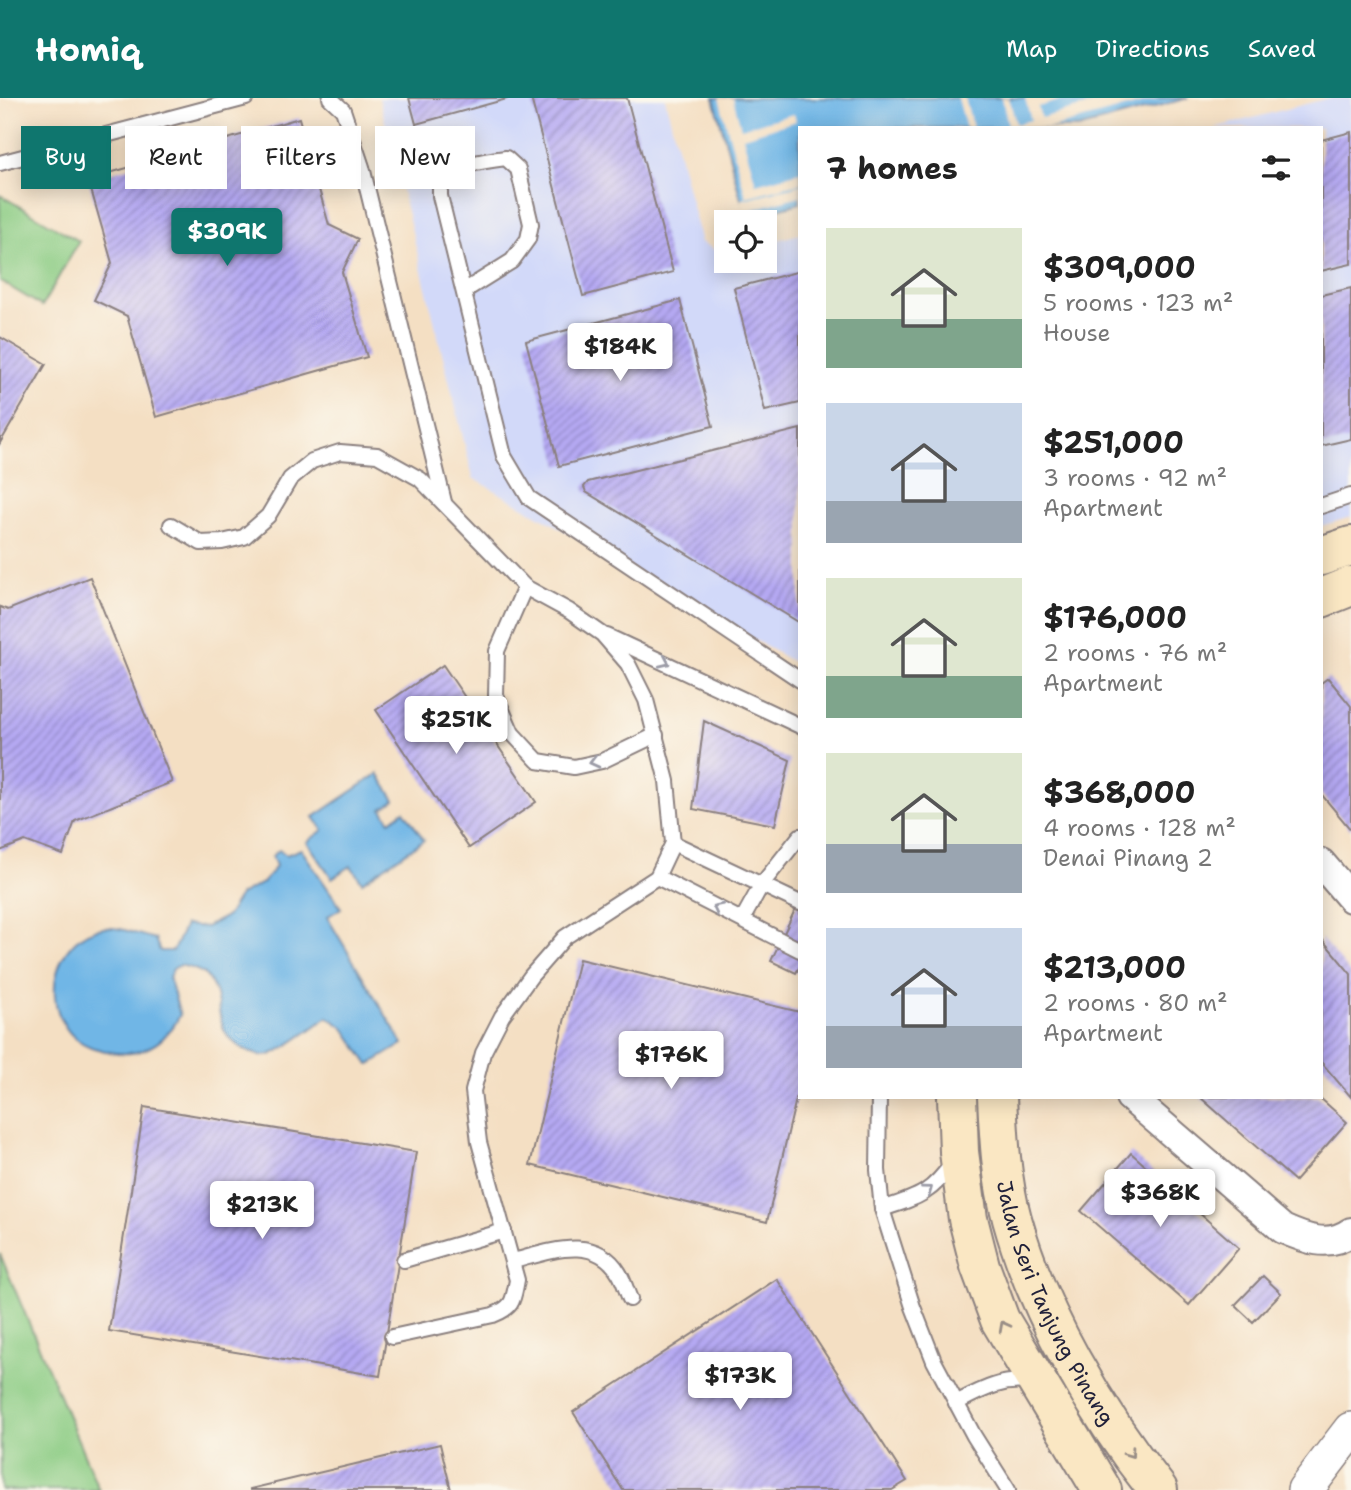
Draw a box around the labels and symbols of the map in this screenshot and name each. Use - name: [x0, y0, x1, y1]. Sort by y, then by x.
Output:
- pin: $309K: [178, 208, 276, 268]
- pin: $184K: [571, 324, 669, 383]
- one-way arrow: [658, 654, 670, 668]
- pin: $251K: [407, 696, 505, 756]
- one-way arrow: [588, 754, 600, 768]
- one-way arrow: [712, 902, 724, 916]
- pin: $176K: [622, 1032, 720, 1091]
- pin: $368K: [1111, 1170, 1209, 1229]
- street label: Jalan Seri Tanjung Pinang: [990, 1179, 1121, 1431]
- pin: $213K: [213, 1182, 311, 1241]
- one-way arrow: [920, 1186, 932, 1198]
- one-way arrow: [999, 1321, 1012, 1333]
- pin: $173K: [691, 1352, 789, 1412]
- one-way arrow: [1122, 1445, 1135, 1458]

